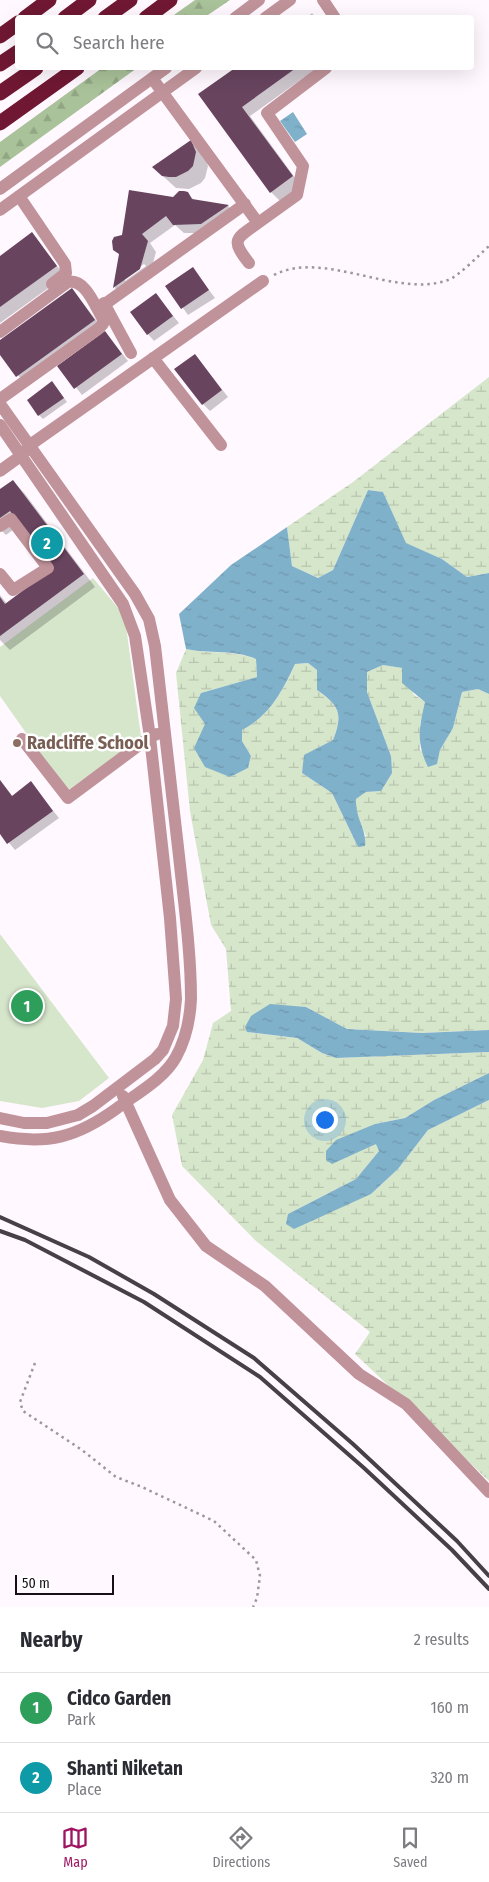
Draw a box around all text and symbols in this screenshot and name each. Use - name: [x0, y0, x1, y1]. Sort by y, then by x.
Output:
- search box: [15, 15, 474, 70]
- icon: search: [33, 29, 61, 57]
- text: Search here: [73, 31, 165, 54]
- pin: 2: [31, 524, 63, 562]
- place label: Radcliffe School: [27, 732, 148, 754]
- marker: Radcliffe School: [11, 737, 23, 749]
- pin: 1: [11, 987, 43, 1025]
- your location: [312, 1107, 338, 1133]
- scale bar: [15, 1572, 114, 1595]
- text: 50 m: [22, 1575, 50, 1592]
- text: Nearby: [20, 1627, 82, 1653]
- text: 2 results: [414, 1630, 469, 1649]
- text: Cidco Garden: [67, 1687, 171, 1710]
- text: 1: [33, 1698, 39, 1717]
- text: 160 m: [430, 1698, 469, 1717]
- text: Park: [67, 1710, 95, 1729]
- text: Shanti Niketan: [67, 1757, 183, 1780]
- text: 2: [32, 1768, 40, 1787]
- text: 320 m: [430, 1768, 469, 1787]
- text: Place: [67, 1780, 102, 1799]
- tab: Map: [61, 1824, 89, 1871]
- tab: Directions: [212, 1824, 270, 1871]
- tab: Saved: [393, 1824, 428, 1871]

